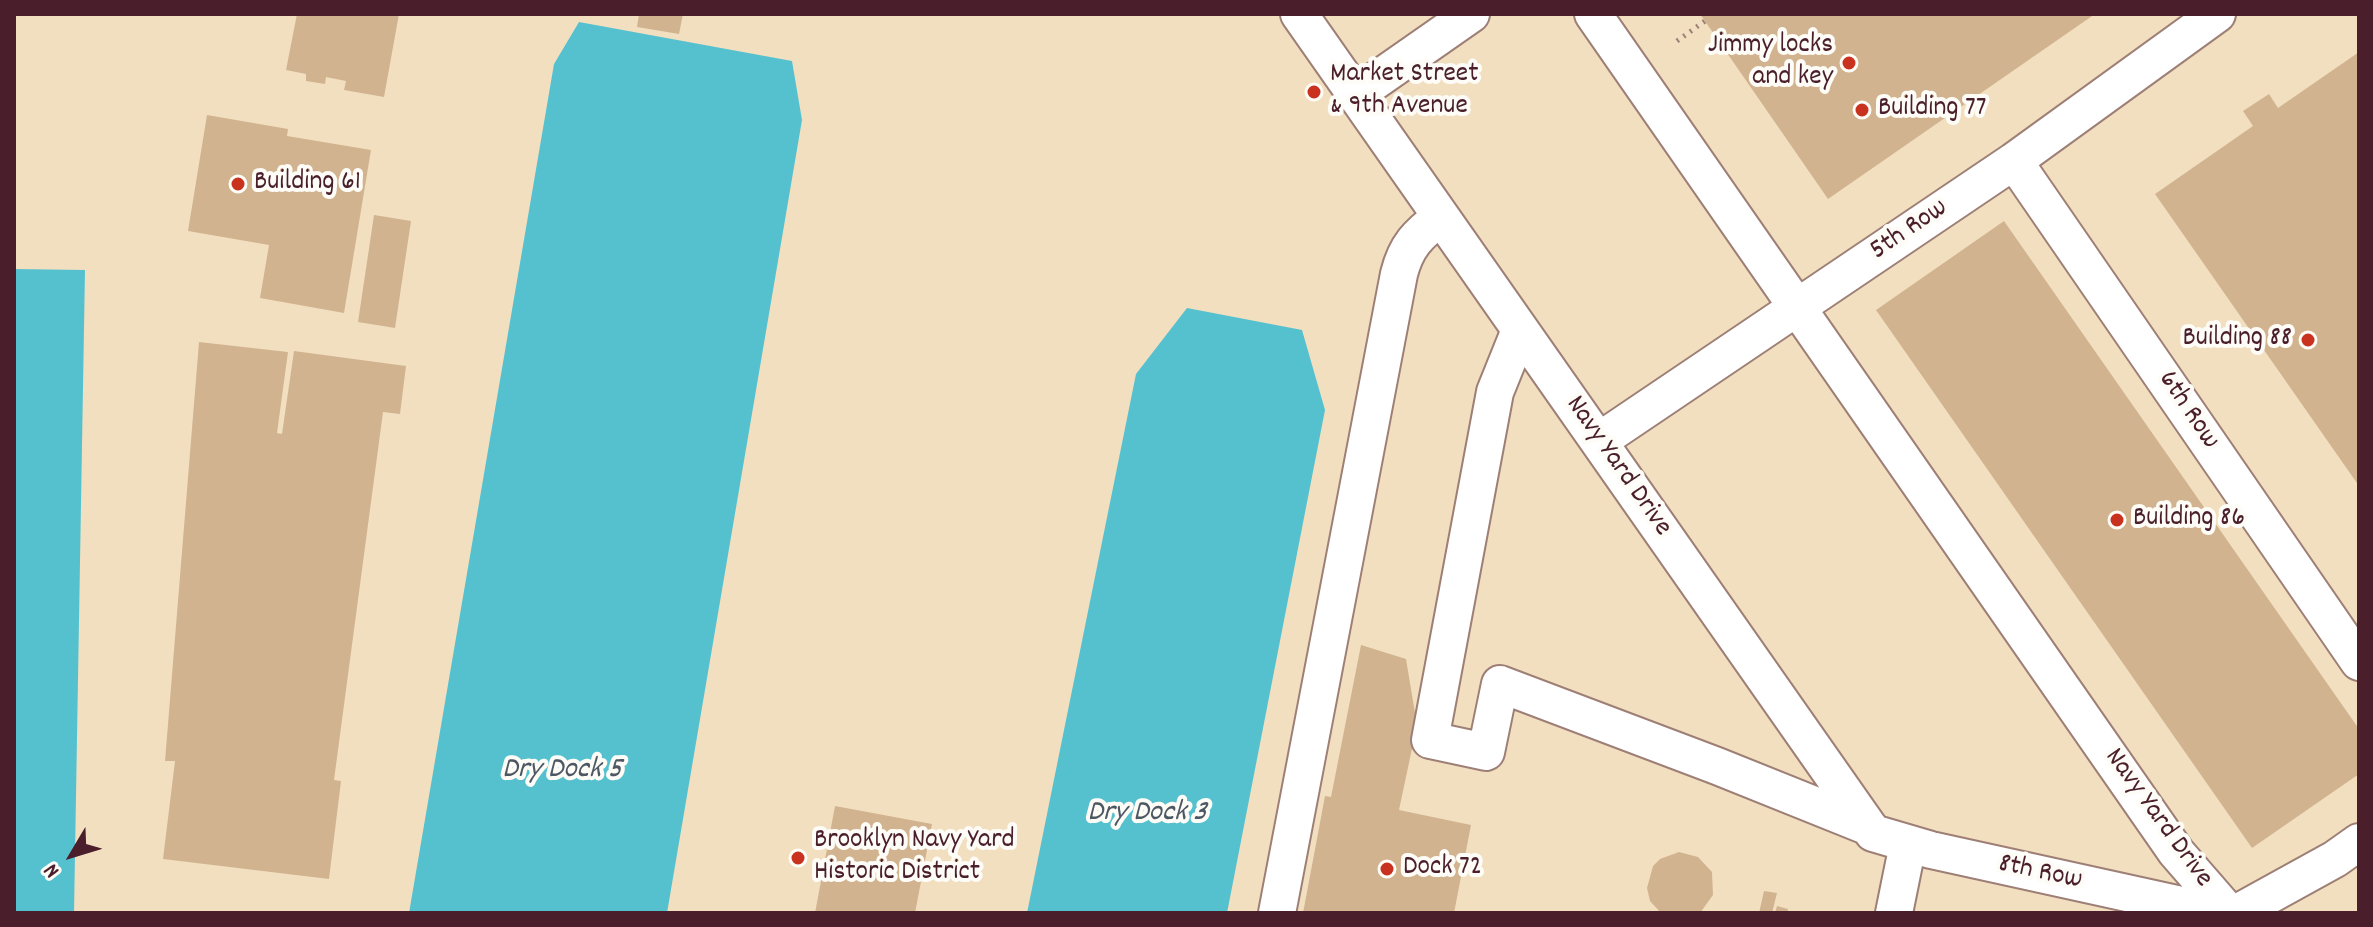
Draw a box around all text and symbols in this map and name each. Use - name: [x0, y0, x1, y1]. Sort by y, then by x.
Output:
- place label: Jimmy locks and key: [1708, 30, 1833, 96]
- marker: Jimmy locks and key: [1840, 54, 1858, 72]
- place label: Market Street & 9th Avenue: [1330, 59, 1479, 125]
- marker: Market Street & 9th Avenue: [1305, 83, 1323, 101]
- place label: Building 77: [1878, 93, 1986, 127]
- marker: Building 77: [1853, 101, 1871, 119]
- place label: Building 61: [254, 167, 361, 201]
- marker: Building 61: [229, 175, 247, 193]
- street label: 5th Row: [1865, 193, 1955, 269]
- place label: Building 88: [2183, 323, 2292, 357]
- marker: Building 88: [2299, 331, 2317, 349]
- street label: 6th Row: [2149, 365, 2225, 457]
- street label: Navy Yard Drive: [1556, 390, 1678, 544]
- place label: Building 86: [2133, 503, 2245, 537]
- marker: Building 86: [2108, 511, 2126, 529]
- street label: Navy Yard Drive: [2095, 743, 2219, 895]
- water label: Dry Dock 5: [502, 754, 622, 790]
- water label: Dry Dock 3: [1087, 797, 1207, 833]
- north arrow: [32, 815, 112, 895]
- place label: Brooklyn Navy Yard Historic District: [814, 825, 1015, 891]
- marker: Brooklyn Navy Yard Historic District: [789, 849, 807, 867]
- street label: 8th Row: [1995, 849, 2085, 899]
- place label: Dock 72: [1403, 852, 1482, 886]
- text: N: [37, 856, 68, 884]
- marker: Dock 72: [1378, 860, 1396, 878]

